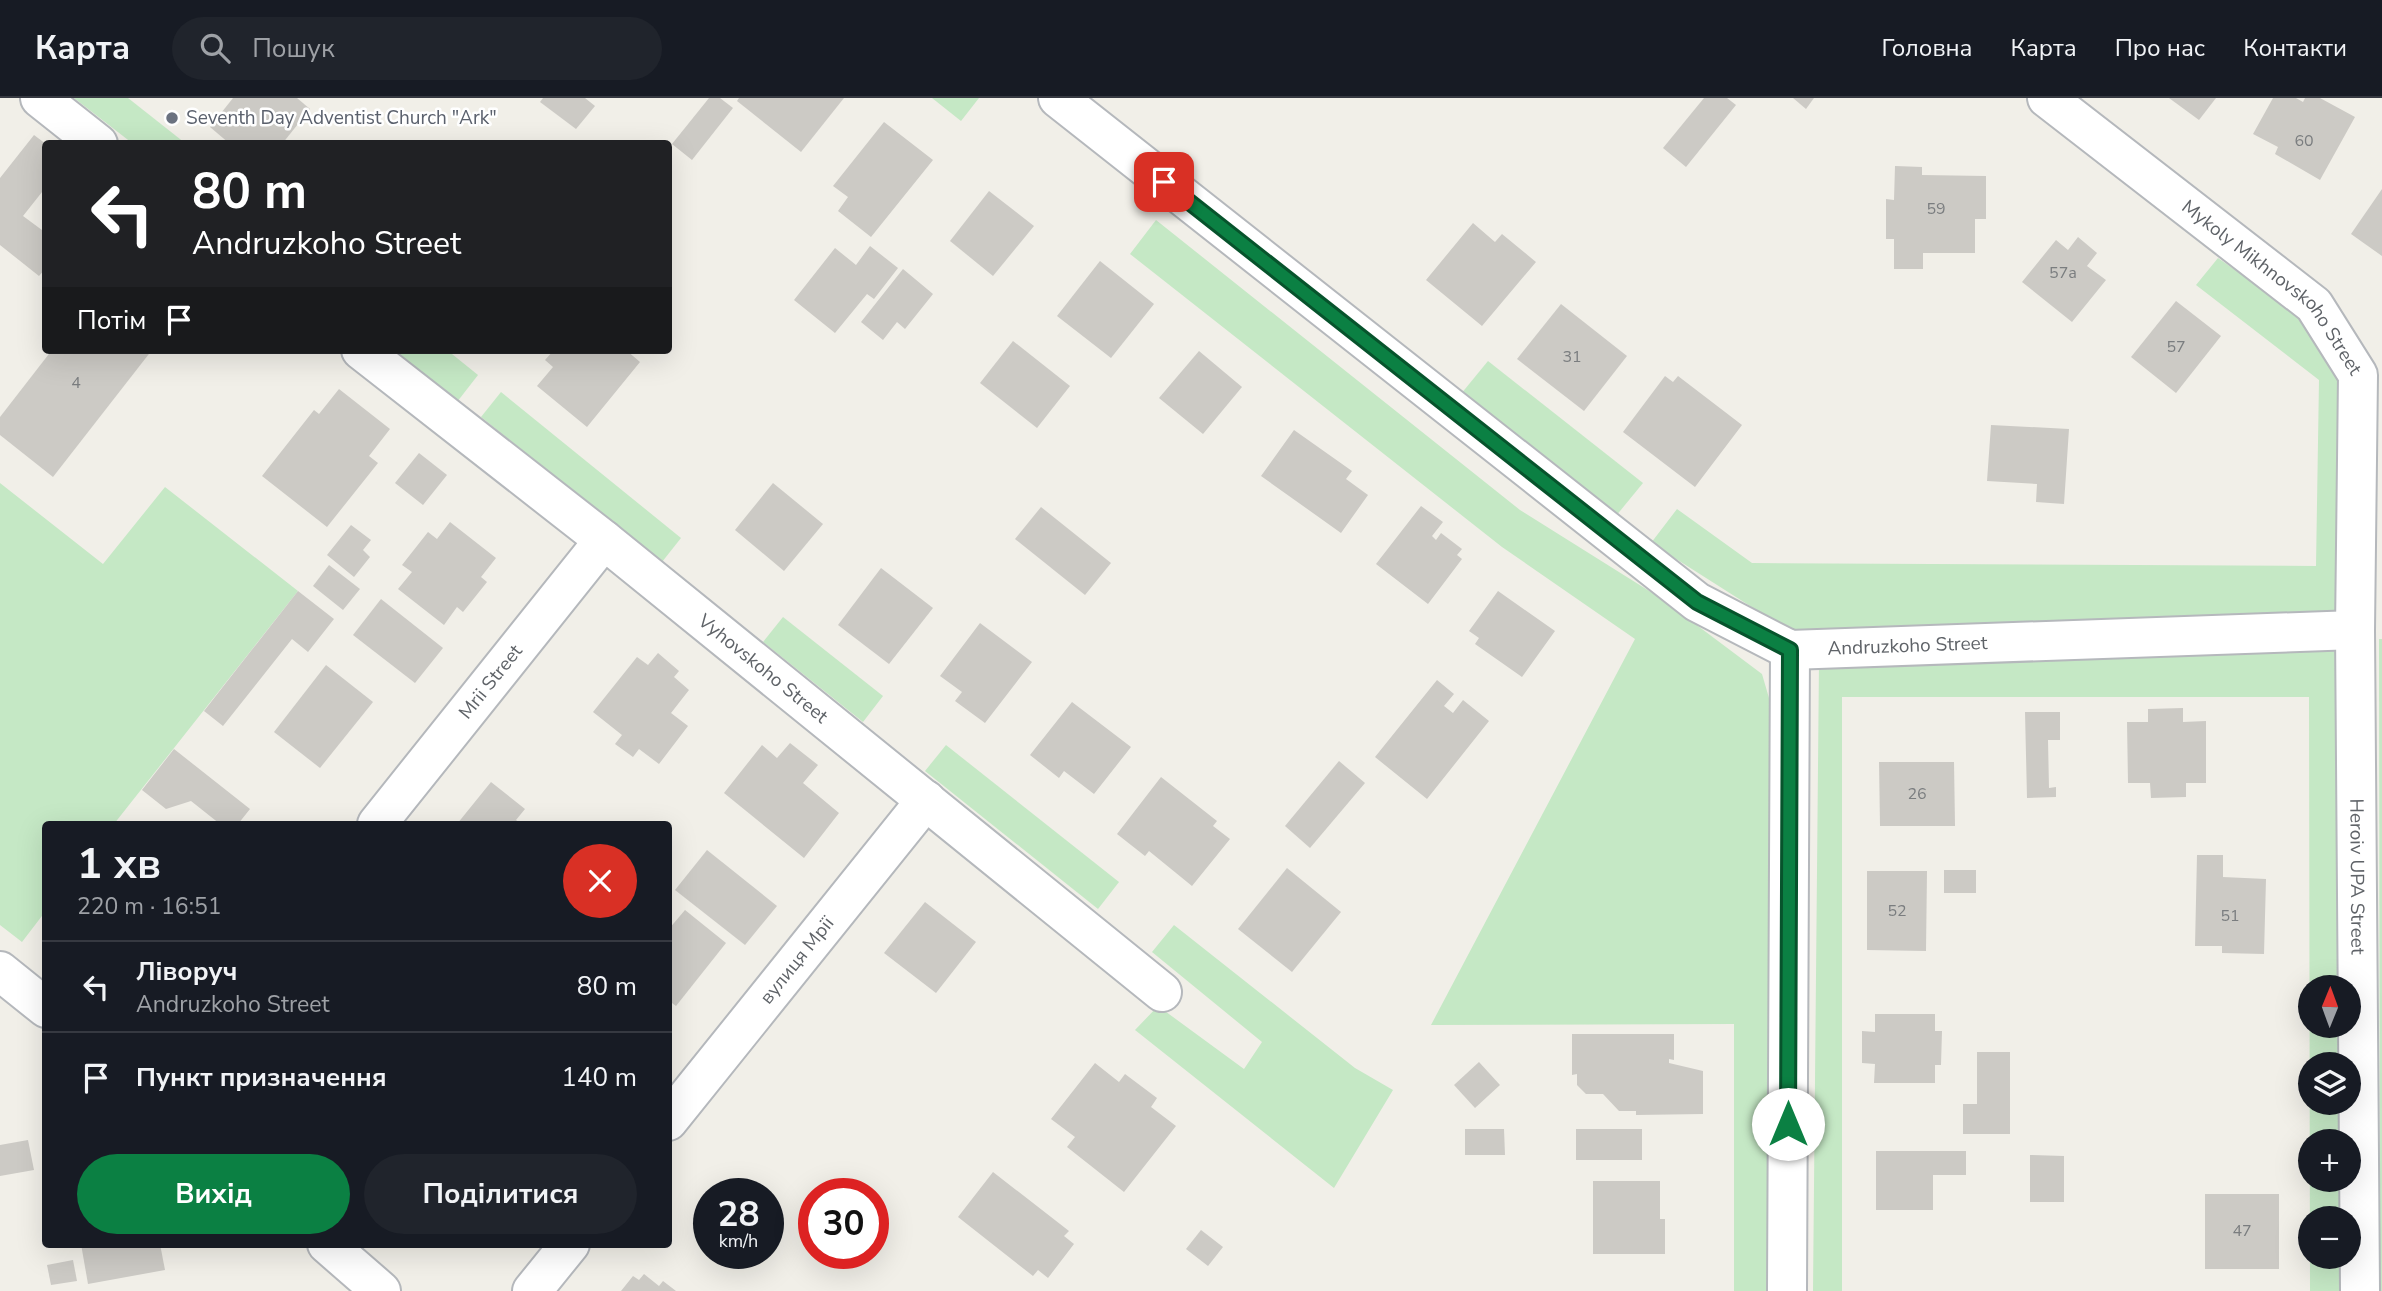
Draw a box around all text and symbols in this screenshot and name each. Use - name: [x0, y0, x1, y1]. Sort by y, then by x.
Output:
- search box: [172, 17, 662, 80]
- text: Карта: [35, 26, 130, 71]
- icon: search: [196, 29, 234, 67]
- text: Пошук: [252, 31, 335, 66]
- text: Головна: [1882, 32, 1973, 64]
- text: Карта: [2011, 32, 2077, 64]
- text: Про нас: [2115, 32, 2205, 64]
- text: Контакти: [2243, 32, 2347, 64]
- place label: Seventh Day Adventist Church "Ark": [186, 105, 497, 131]
- marker: Seventh Day Adventist Church "Ark": [164, 110, 180, 126]
- house number: 60: [2294, 130, 2314, 152]
- pin: [1134, 152, 1194, 212]
- text: 80 m: [192, 158, 307, 225]
- icon: arrive: [1145, 163, 1183, 201]
- icon: left: [77, 168, 168, 259]
- street label: Mykoly Mikhnovskoho Street: [2176, 194, 2368, 380]
- house number: 59: [1926, 198, 1946, 220]
- text: Andruzkoho Street: [192, 222, 461, 265]
- house number: 57а: [2049, 262, 2077, 284]
- icon: arrive: [160, 301, 198, 339]
- text: Потім: [77, 303, 146, 338]
- house number: 57: [2166, 336, 2186, 358]
- house number: 31: [1562, 346, 1582, 368]
- house number: 4: [71, 372, 81, 394]
- street label: Vyhovskoho Street: [692, 608, 834, 730]
- street label: Andruzkoho Street: [1827, 630, 1988, 662]
- street label: Mrii Street: [453, 639, 529, 725]
- house number: 26: [1907, 783, 1927, 805]
- street label: Heroiv UPA Street: [2343, 798, 2370, 955]
- text: 1 хв: [77, 836, 161, 893]
- button: close: [563, 844, 637, 918]
- text: 220 m · 16:51: [77, 891, 222, 922]
- house number: 52: [1887, 900, 1907, 922]
- house number: 51: [2220, 905, 2240, 927]
- street label: вулиця Мрії: [754, 911, 840, 1010]
- text: Ліворуч: [136, 954, 237, 989]
- icon: left: [77, 968, 115, 1006]
- text: 80 m: [577, 969, 637, 1004]
- north arrow: [2298, 975, 2361, 1038]
- map controls: [2298, 975, 2361, 1269]
- text: Andruzkoho Street: [136, 989, 330, 1020]
- button: layers: [2298, 1052, 2361, 1115]
- icon: arrive: [77, 1059, 115, 1097]
- text: Пункт призначення: [136, 1060, 387, 1095]
- text: 140 m: [561, 1060, 637, 1095]
- position arrow: [1751, 1087, 1825, 1161]
- button: +: [2298, 1129, 2361, 1192]
- button: Вихід: [77, 1154, 350, 1234]
- button: Поділитися: [364, 1154, 637, 1234]
- speed limit sign: 30: [798, 1178, 889, 1269]
- text: 28: [717, 1191, 760, 1238]
- button: −: [2298, 1206, 2361, 1269]
- house number: 47: [2232, 1220, 2252, 1242]
- text: km/h: [719, 1229, 758, 1253]

